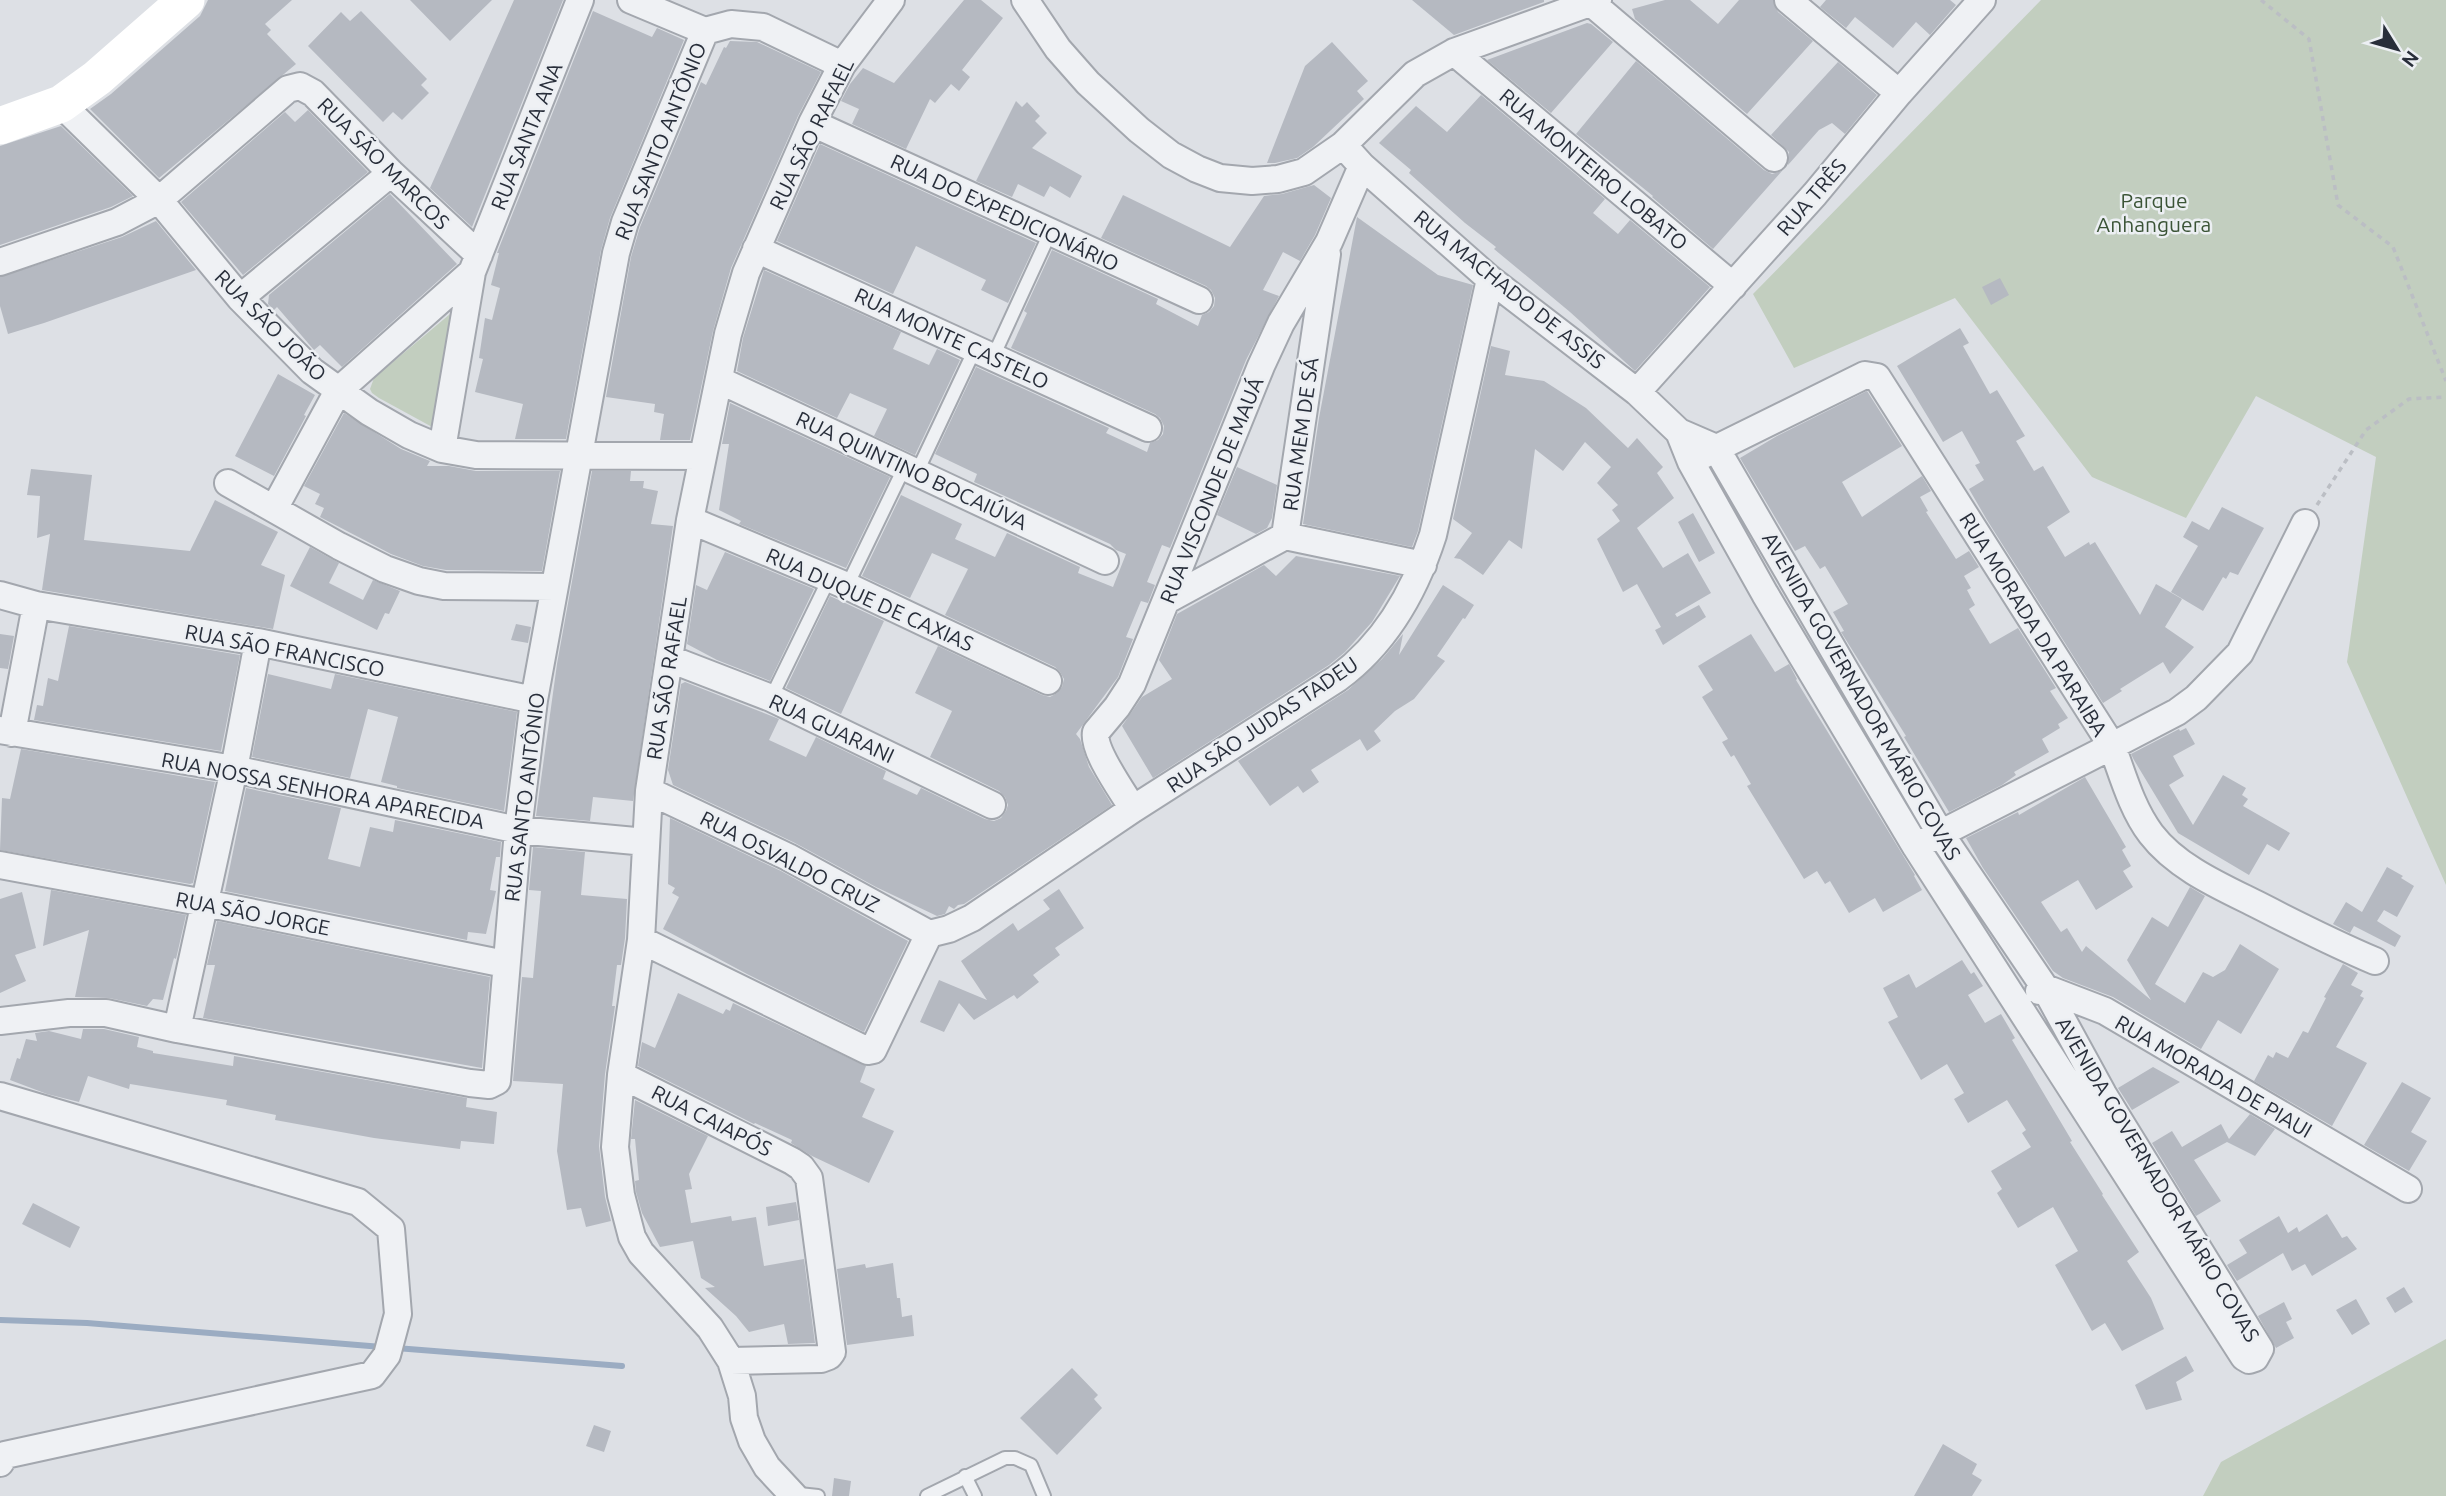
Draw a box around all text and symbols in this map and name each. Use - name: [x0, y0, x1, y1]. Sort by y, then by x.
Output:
- north arrow: [2362, 14, 2432, 84]
- street label: RUA SANTO ANTÔNIO: [609, 39, 711, 243]
- text: N: [2398, 47, 2424, 72]
- street label: RUA SÃO RAFAEL: [764, 54, 858, 213]
- street label: RUA SANTA ANA: [486, 59, 567, 213]
- street label: RUA MONTEIRO LOBATO: [1495, 83, 1693, 255]
- street label: RUA SÃO MARCOS: [313, 92, 455, 234]
- street label: RUA DO EXPEDICIONÁRIO: [887, 148, 1123, 276]
- street label: RUA TRÊS: [1771, 154, 1851, 240]
- park label: Parque Anhanguera: [2097, 188, 2211, 236]
- street label: RUA MACHADO DE ASSIS: [1410, 205, 1610, 373]
- street label: RUA SÃO JOÃO: [210, 264, 332, 386]
- street label: RUA MONTE CASTELO: [851, 282, 1053, 394]
- street label: RUA MEM DE SÁ: [1277, 355, 1323, 512]
- street label: RUA VISCONDE DE MAUÁ: [1155, 373, 1268, 607]
- street label: RUA QUINTINO BOCAIÚVA: [793, 406, 1032, 534]
- street label: RUA MORADA DA PARAIBA: [1955, 508, 2113, 740]
- street label: AVENIDA GOVERNADOR MÁRIO COVAS: [1758, 528, 1966, 864]
- street label: RUA DUQUE DE CAXIAS: [763, 542, 977, 656]
- street label: RUA SÃO RAFAEL: [641, 594, 691, 761]
- street label: RUA SÃO FRANCISCO: [183, 619, 387, 681]
- street label: RUA SÃO JUDAS TADEU: [1162, 651, 1362, 797]
- street label: RUA GUARANI: [766, 689, 898, 767]
- street label: RUA SANTO ANTÔNIO: [499, 691, 549, 903]
- street label: RUA NOSSA SENHORA APARECIDA: [159, 747, 487, 833]
- street label: RUA OSVALDO CRUZ: [696, 805, 884, 917]
- street label: RUA SÃO JORGE: [174, 886, 332, 940]
- street label: RUA MORADA DE PIAUI: [2111, 1010, 2317, 1142]
- street label: AVENIDA GOVERNADOR MÁRIO COVAS: [2051, 1012, 2265, 1346]
- street label: RUA CAIAPÓS: [648, 1079, 776, 1161]

